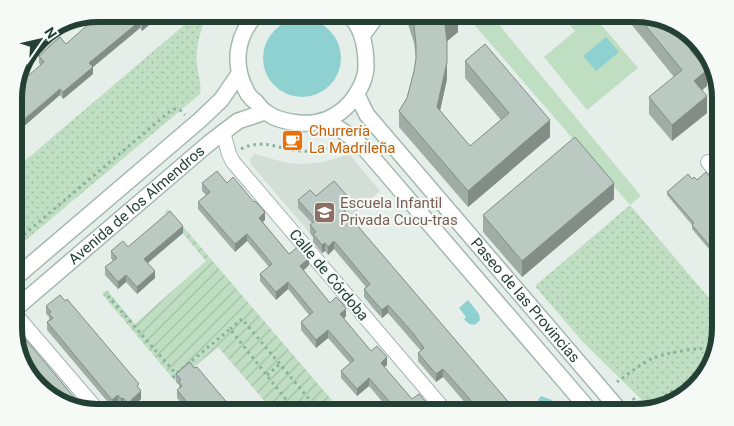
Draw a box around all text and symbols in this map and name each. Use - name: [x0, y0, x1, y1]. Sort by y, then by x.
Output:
- north arrow: [15, 15, 65, 65]
- text: N: [41, 24, 60, 41]
- place label: Churrería La Madrileña: [309, 122, 395, 157]
- cafe icon: Churrería La Madrileña: [281, 128, 305, 152]
- street label: Avenida de los Almendros: [65, 142, 208, 268]
- place label: Escuela Infantil Privada Cucu-tras: [340, 194, 458, 229]
- school or university icon: Escuela Infantil Privada Cucu-tras: [312, 200, 336, 224]
- street label: Calle de Córdoba: [286, 226, 372, 324]
- street label: Paseo de las Provincias: [467, 234, 584, 366]

